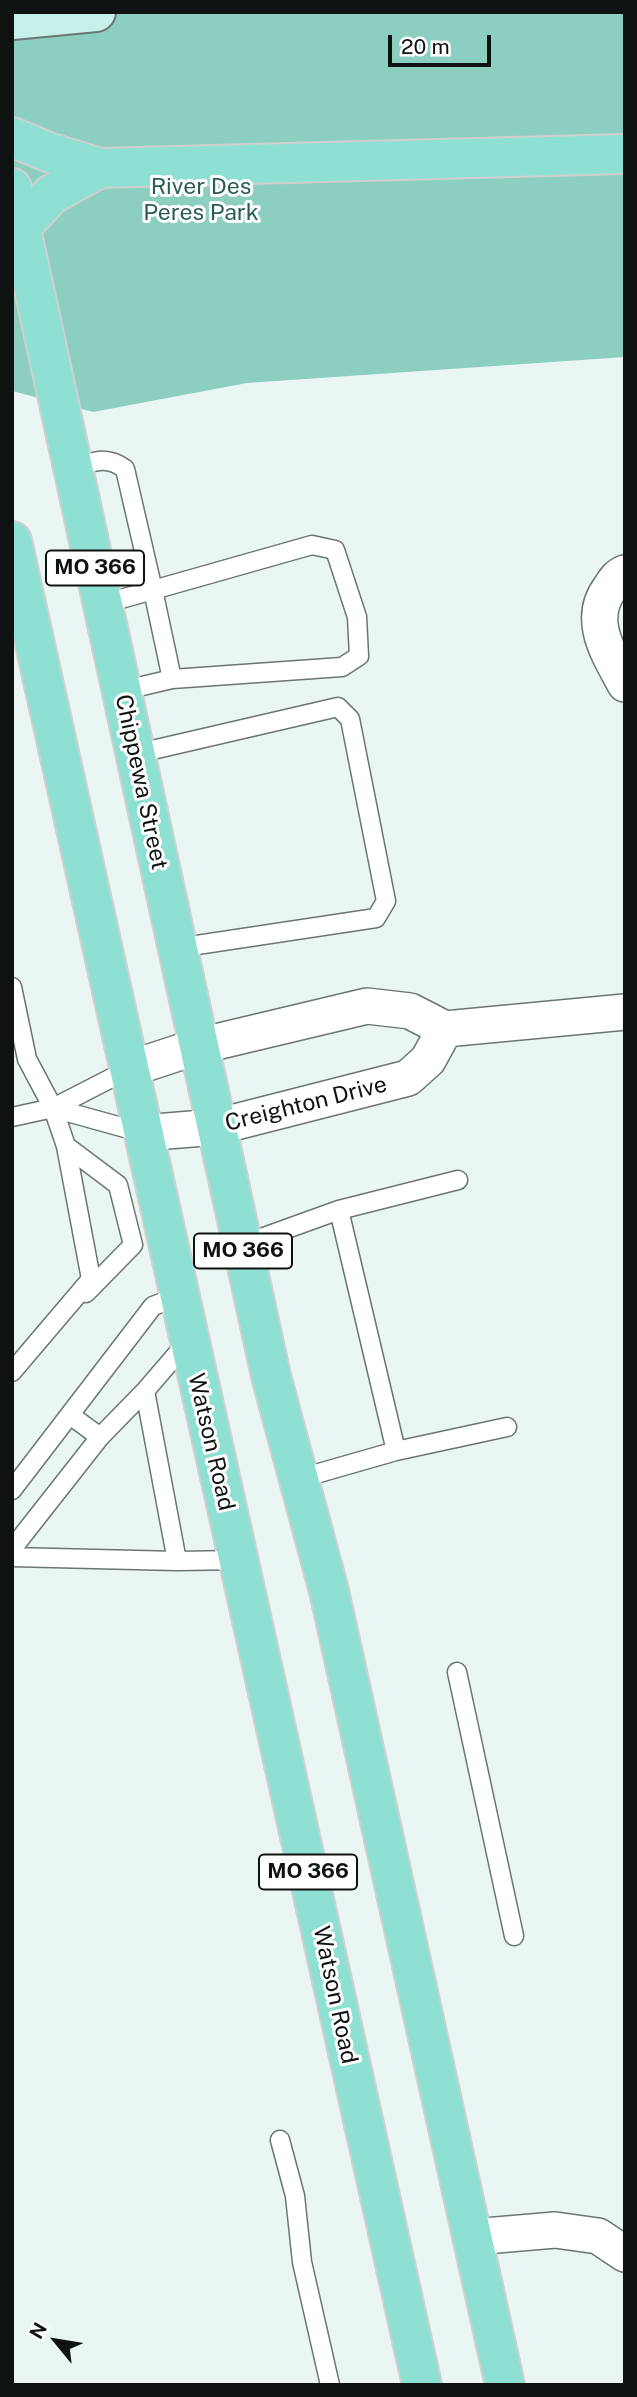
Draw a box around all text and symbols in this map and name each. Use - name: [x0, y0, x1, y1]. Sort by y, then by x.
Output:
- scale bar: [392, 21, 495, 65]
- text: 20 m: [401, 34, 450, 59]
- park label: River Des Peres Park: [143, 173, 259, 227]
- road number: MO 366: [46, 550, 144, 586]
- street label: Chippewa Street: [109, 692, 173, 872]
- street label: Creighton Drive: [222, 1071, 390, 1137]
- road number: MO 366: [194, 1234, 292, 1268]
- street label: Watson Road: [182, 1371, 240, 1513]
- road number: MO 366: [259, 1854, 357, 1890]
- street label: Watson Road: [307, 1924, 363, 2066]
- north arrow: [21, 2306, 91, 2376]
- text: N: [25, 2319, 51, 2342]

